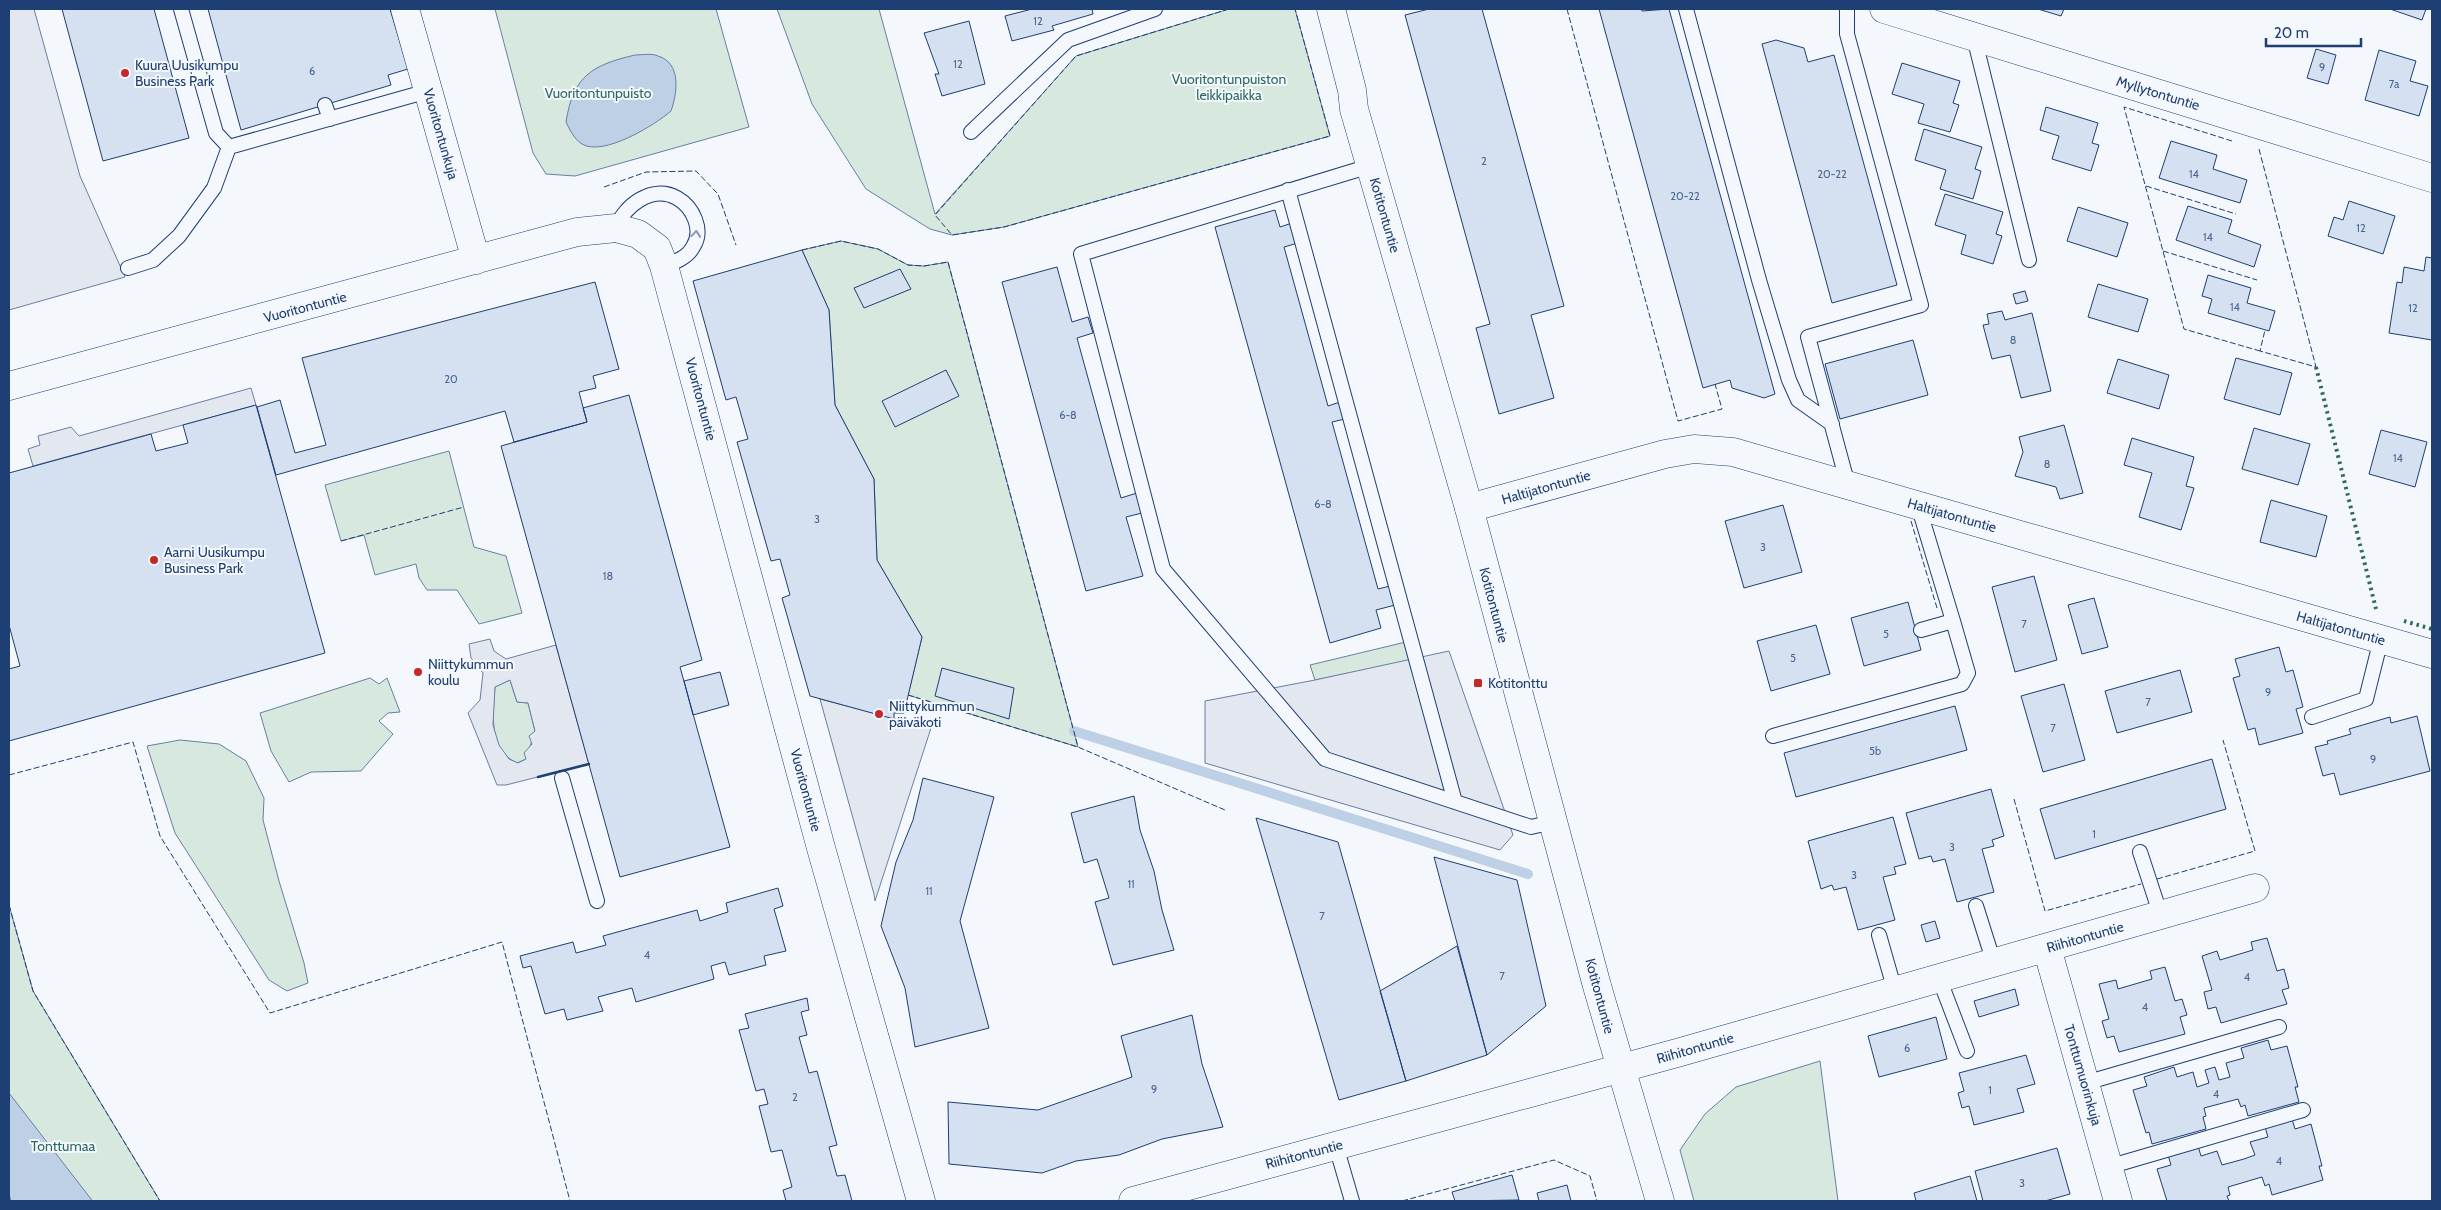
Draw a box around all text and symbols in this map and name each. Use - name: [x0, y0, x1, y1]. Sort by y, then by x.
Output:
- house number: 12: [1033, 14, 1043, 28]
- scale bar: [2266, 15, 2361, 47]
- text: 20 m: [2274, 24, 2309, 42]
- place label: Kuura Uusikumpu Business Park: [135, 56, 239, 90]
- house number: 12: [953, 57, 963, 71]
- house number: 9: [2319, 60, 2325, 74]
- house number: 6: [309, 64, 315, 78]
- marker: Kuura Uusikumpu Business Park: [119, 67, 131, 79]
- park label: Vuoritontunpuiston leikkipaikka: [1172, 70, 1286, 104]
- street label: Myllytontuntie: [2114, 72, 2202, 114]
- house number: 7a: [2389, 77, 2400, 91]
- park label: Vuoritontunpuisto: [545, 84, 652, 102]
- street label: Vuoritontunkuja: [419, 86, 463, 182]
- house number: 2: [1481, 154, 1487, 168]
- house number: 20-22: [1817, 167, 1847, 181]
- house number: 14: [2189, 167, 2200, 181]
- street label: Kotitontuntie: [1366, 175, 1404, 255]
- house number: 20-22: [1670, 189, 1700, 203]
- house number: 12: [2356, 221, 2366, 235]
- one-way arrow: [690, 230, 701, 238]
- house number: 14: [2203, 230, 2214, 244]
- street label: Vuoritontuntie: [262, 287, 348, 327]
- house number: 14: [2230, 300, 2241, 314]
- house number: 12: [2408, 301, 2418, 315]
- house number: 8: [2010, 333, 2016, 347]
- street label: Vuoritontuntie: [681, 356, 721, 442]
- house number: 20: [444, 372, 458, 386]
- house number: 6-8: [1059, 408, 1077, 422]
- house number: 14: [2393, 451, 2404, 465]
- house number: 8: [2044, 457, 2050, 471]
- street label: Haltijatontuntie: [1499, 466, 1593, 508]
- street label: Haltijatontuntie: [1905, 494, 1999, 536]
- house number: 6-8: [1314, 497, 1332, 511]
- house number: 3: [814, 512, 820, 526]
- house number: 3: [1760, 540, 1766, 554]
- place label: Aarni Uusikumpu Business Park: [164, 543, 265, 577]
- marker: Aarni Uusikumpu Business Park: [148, 554, 160, 566]
- street label: Kotitontuntie: [1475, 565, 1513, 645]
- house number: 18: [603, 569, 613, 583]
- street label: Haltijatontuntie: [2294, 607, 2388, 649]
- house number: 7: [2021, 617, 2027, 631]
- house number: 5: [1883, 627, 1889, 641]
- house number: 5: [1790, 651, 1796, 665]
- place label: Niittykummun koulu: [428, 655, 514, 689]
- marker: Niittykummun koulu: [412, 666, 424, 678]
- place label: Kotitonttu: [1488, 674, 1548, 692]
- marker: Kotitonttu: [1472, 677, 1484, 689]
- house number: 9: [2265, 685, 2271, 699]
- house number: 7: [2145, 695, 2151, 709]
- place label: Niittykummun päiväkoti: [889, 697, 975, 731]
- marker: Niittykummun päiväkoti: [873, 708, 885, 720]
- house number: 7: [2050, 721, 2056, 735]
- house number: 5b: [1869, 744, 1881, 758]
- street label: Vuoritontuntie: [786, 747, 826, 833]
- house number: 9: [2370, 752, 2376, 766]
- house number: 1: [2092, 827, 2096, 841]
- house number: 3: [1949, 840, 1955, 854]
- house number: 3: [1851, 868, 1857, 882]
- house number: 11: [1127, 877, 1135, 891]
- house number: 11: [925, 884, 933, 898]
- house number: 7: [1319, 909, 1325, 923]
- street label: Riihitontuntie: [2044, 917, 2126, 957]
- house number: 4: [644, 948, 651, 962]
- street label: Kotitontuntie: [1581, 956, 1619, 1036]
- house number: 7: [1499, 969, 1505, 983]
- house number: 4: [2244, 970, 2251, 984]
- house number: 4: [2142, 1000, 2149, 1014]
- street label: Tonttumuorinkuja: [2060, 1022, 2106, 1128]
- street label: Riihitontuntie: [1654, 1028, 1736, 1068]
- house number: 6: [1904, 1041, 1910, 1055]
- house number: 9: [1151, 1082, 1157, 1096]
- house number: 1: [1988, 1083, 1992, 1097]
- house number: 4: [2213, 1087, 2220, 1101]
- house number: 2: [792, 1090, 798, 1104]
- street label: Riihitontuntie: [1263, 1135, 1345, 1173]
- park label: Tonttumaa: [31, 1137, 95, 1155]
- house number: 4: [2276, 1154, 2283, 1168]
- house number: 3: [2019, 1176, 2025, 1190]

